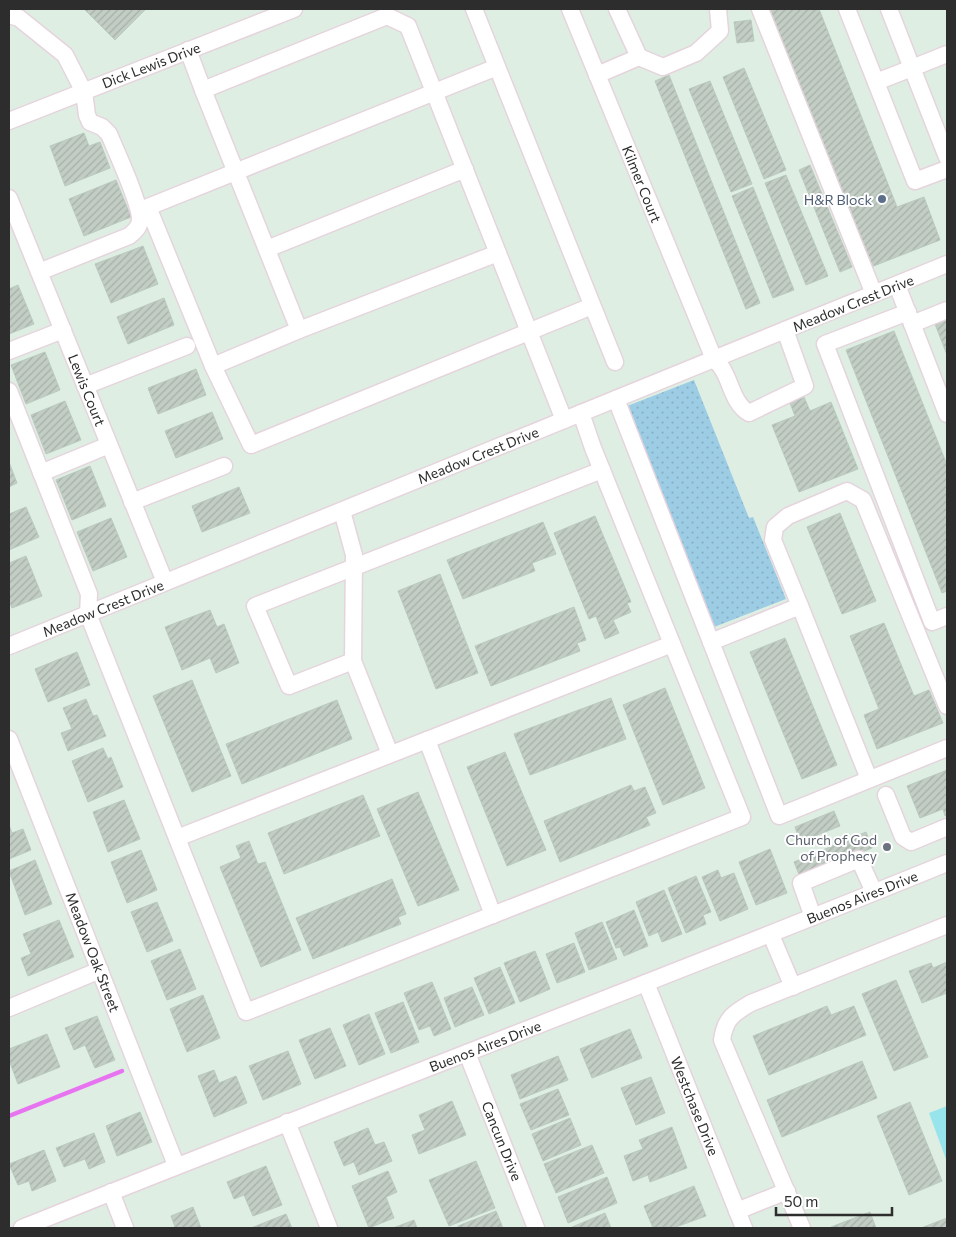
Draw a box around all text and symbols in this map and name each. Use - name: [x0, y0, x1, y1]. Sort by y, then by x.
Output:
- street label: Dick Lewis Drive: [99, 38, 203, 92]
- street label: Kilmer Court: [619, 143, 665, 225]
- place label: H&R Block: [804, 191, 872, 208]
- marker: H&R Block: [876, 193, 888, 205]
- street label: Meadow Crest Drive: [790, 271, 916, 335]
- street label: Lewis Court: [65, 351, 109, 429]
- street label: Meadow Crest Drive: [415, 423, 541, 487]
- street label: Meadow Crest Drive: [40, 576, 166, 640]
- place label: Church of God of Prophecy: [785, 831, 877, 864]
- marker: Church of God of Prophecy: [881, 841, 893, 853]
- street label: Buenos Aires Drive: [804, 867, 920, 927]
- street label: Meadow Oak Street: [62, 890, 124, 1014]
- street label: Buenos Aires Drive: [427, 1017, 543, 1075]
- street label: Westchase Drive: [667, 1054, 723, 1158]
- street label: Cancun Drive: [478, 1099, 526, 1183]
- scale bar: [776, 1184, 892, 1216]
- text: 50 m: [784, 1192, 818, 1210]

